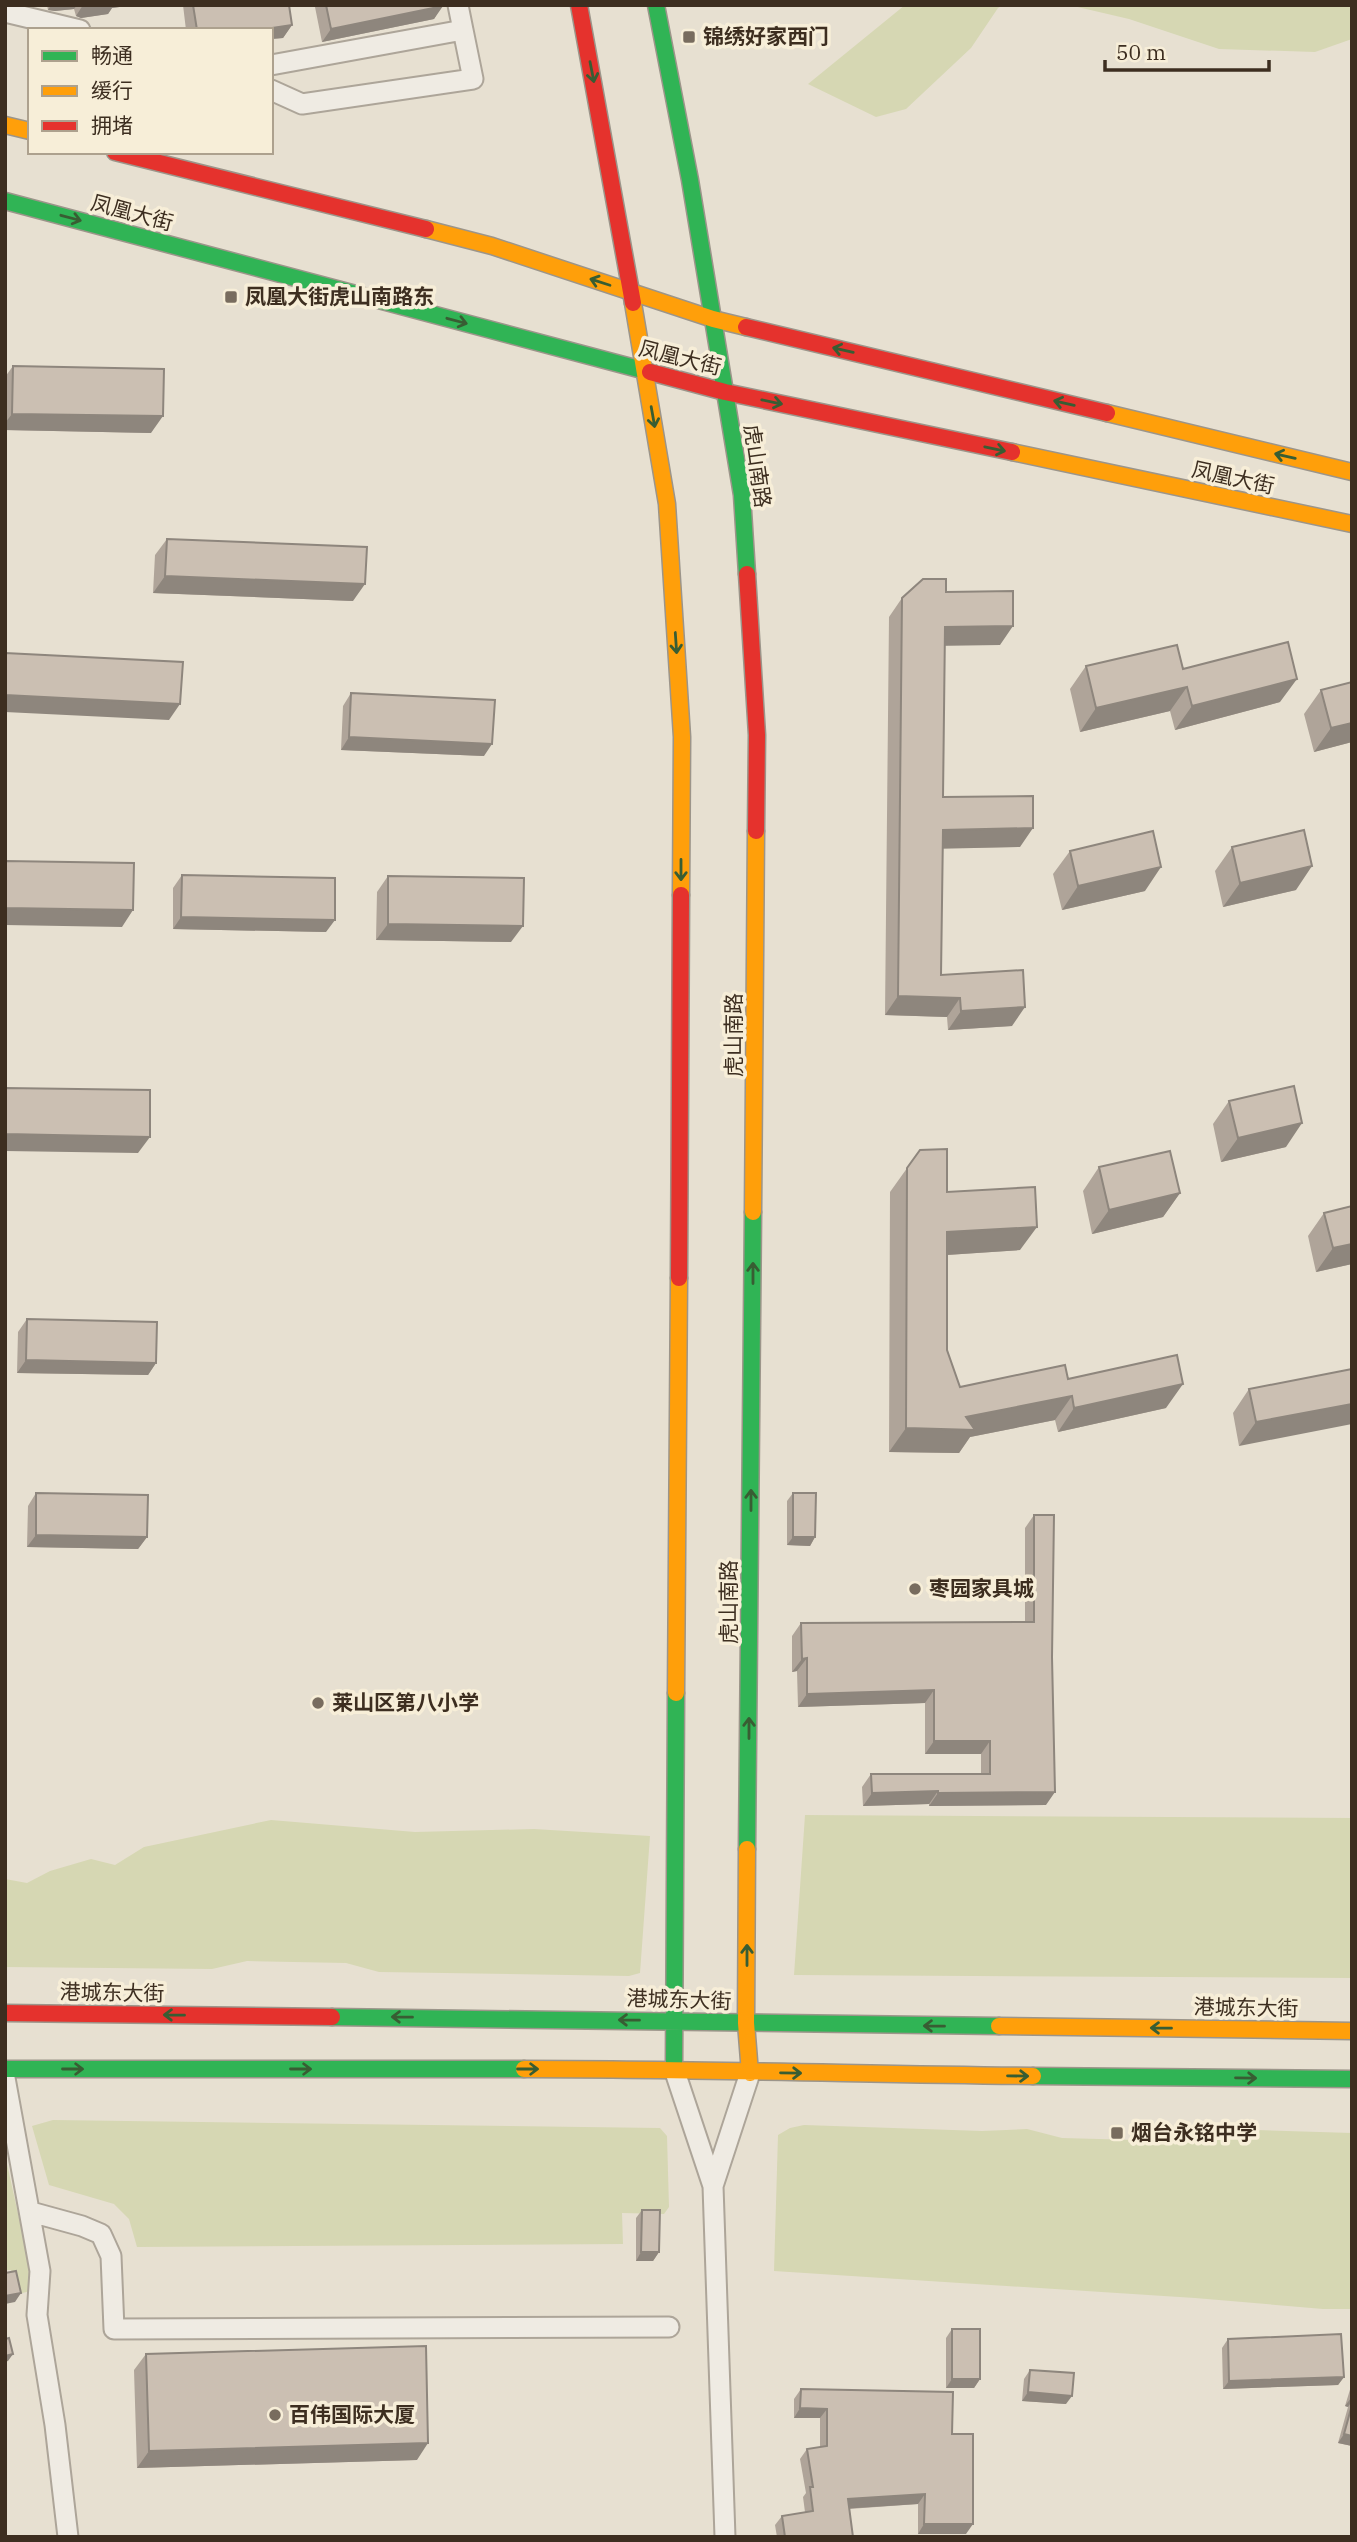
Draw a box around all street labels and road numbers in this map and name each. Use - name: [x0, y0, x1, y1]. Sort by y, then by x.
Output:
- street label: 凤凰大街: [88, 188, 176, 236]
- street label: 凤凰大街: [636, 333, 724, 381]
- street label: 虎山南路: [738, 422, 778, 509]
- street label: 凤凰大街: [1189, 455, 1277, 499]
- street label: 虎山南路: [719, 993, 747, 1077]
- street label: 虎山南路: [714, 1560, 742, 1644]
- street label: 港城东大街: [59, 1977, 165, 2007]
- street label: 港城东大街: [626, 1983, 732, 2015]
- street label: 港城东大街: [1193, 1992, 1299, 2022]

